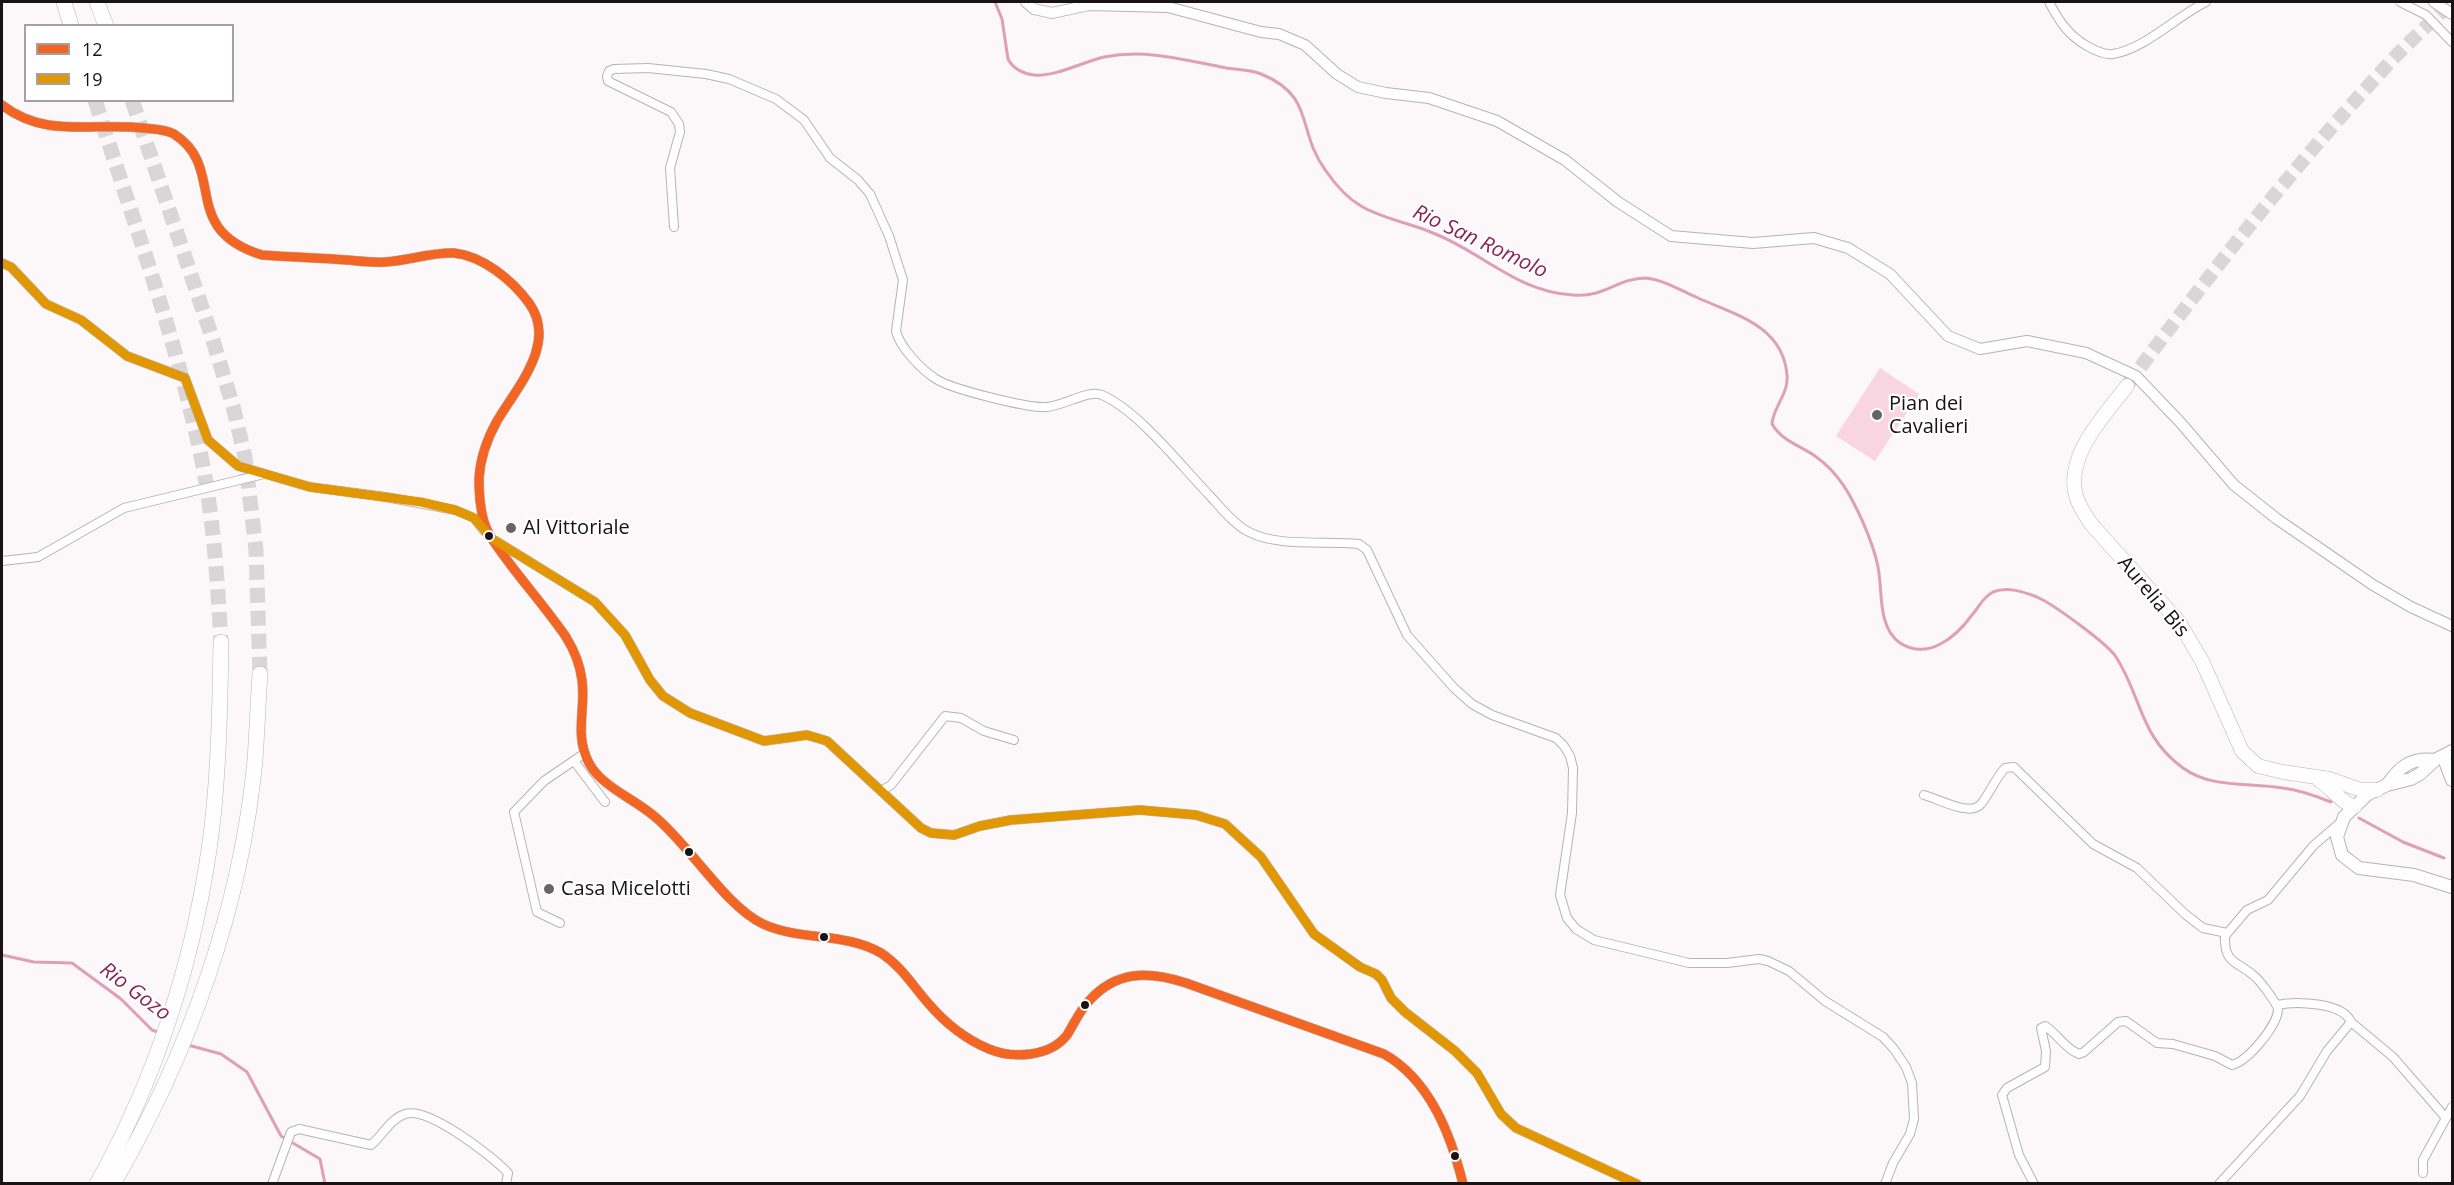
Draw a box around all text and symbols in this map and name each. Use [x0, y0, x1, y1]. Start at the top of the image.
legend [24, 24, 234, 102]
text: 12 [82, 37, 103, 61]
text: 19 [82, 67, 103, 91]
water label: Rio San Romolo [1409, 200, 1551, 284]
place label: Pian dei Cavalieri [1889, 392, 1968, 439]
marker: Pian dei Cavalieri [1870, 408, 1884, 422]
place label: Al Vittoriale [523, 516, 630, 540]
marker: Al Vittoriale [504, 521, 518, 535]
unlabelled marker [483, 530, 495, 542]
street label: Aurelia Bis [2112, 552, 2194, 642]
unlabelled marker [683, 846, 695, 858]
place label: Casa Micelotti [561, 877, 691, 901]
marker: Casa Micelotti [542, 882, 556, 896]
unlabelled marker [818, 931, 830, 943]
water label: Rio Gozo [95, 957, 175, 1027]
unlabelled marker [1079, 999, 1091, 1011]
unlabelled marker [1449, 1150, 1461, 1162]

